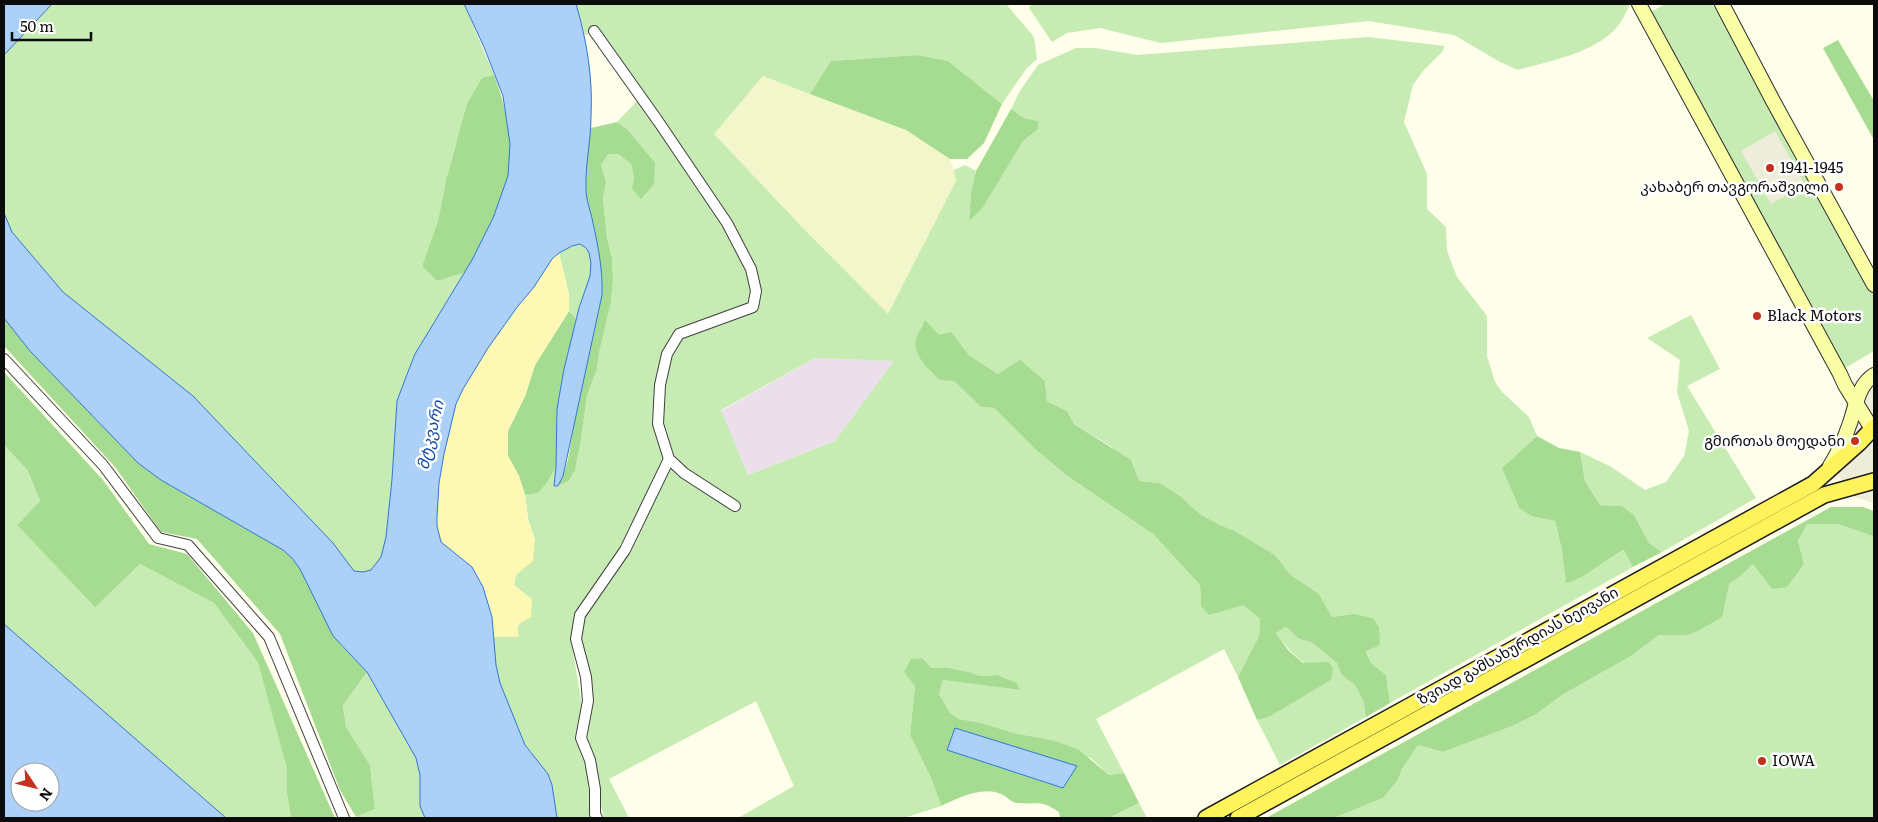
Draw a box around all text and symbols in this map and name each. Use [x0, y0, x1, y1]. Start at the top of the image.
scale bar [12, 10, 91, 42]
text: 50 m [20, 14, 54, 37]
place label: 1941-1945 [1780, 155, 1844, 178]
marker: 1941-1945 [1764, 162, 1776, 174]
place label: კახაბერ თავგორაშვილი [1640, 174, 1829, 197]
marker: კახაბერ თავგორაშვილი [1833, 181, 1845, 193]
place label: Black Motors [1767, 303, 1861, 326]
marker: Black Motors [1751, 310, 1763, 322]
water label: მტკვარი [409, 397, 449, 472]
place label: გმირთას მოედანი [1704, 428, 1845, 451]
marker: გმირთას მოედანი [1849, 435, 1861, 447]
street label: ზვიად გამსახურდიას ხეივანი [1413, 580, 1622, 710]
place label: IOWA [1772, 748, 1815, 771]
marker: IOWA [1756, 755, 1768, 767]
north arrow [10, 762, 60, 812]
text: N [35, 784, 58, 806]

